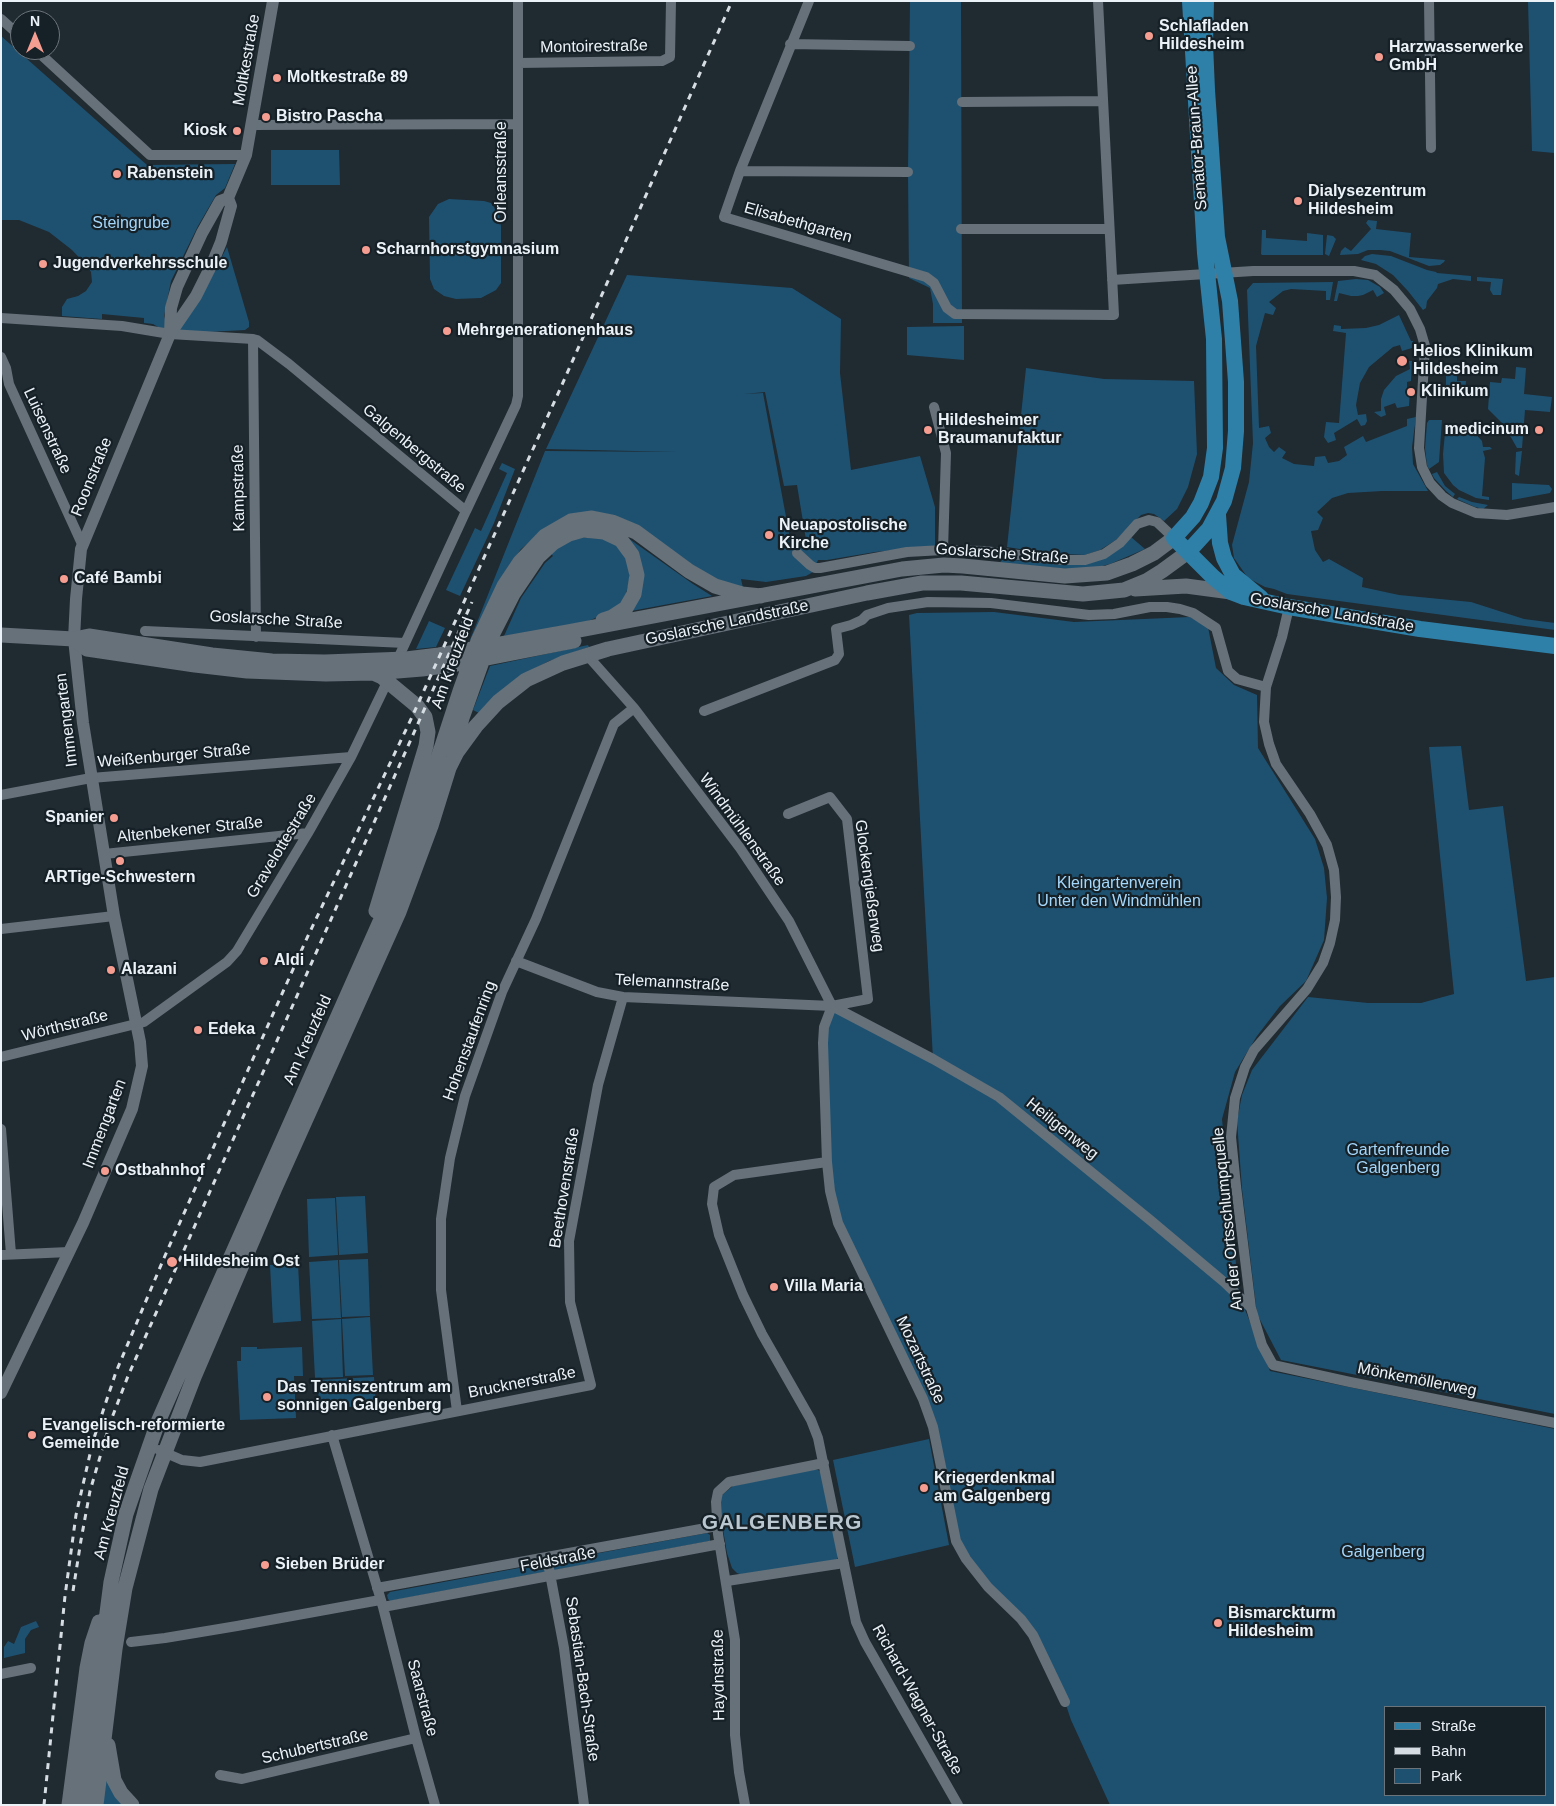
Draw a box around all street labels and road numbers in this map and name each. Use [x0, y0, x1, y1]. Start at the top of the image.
street label: Moltkestraße [230, 13, 264, 107]
street label: Montoirestraße [540, 36, 648, 58]
street label: Senator-Braun-Allee [1182, 65, 1212, 211]
street label: Orleansstraße [492, 121, 512, 223]
street label: Elisabethgarten [742, 198, 854, 248]
street label: Luisenstraße [19, 385, 75, 477]
street label: Galgenbergstraße [358, 400, 470, 498]
street label: Roonstraße [67, 435, 117, 519]
street label: Kampstraße [229, 444, 249, 532]
street label: Goslarsche Straße [935, 540, 1069, 568]
street label: Goslarsche Landstraße [1248, 589, 1416, 637]
street label: Goslarsche Landstraße [644, 596, 810, 650]
street label: Goslarsche Straße [209, 607, 343, 633]
street label: Am Kreuzfeld [428, 615, 478, 711]
street label: Immengarten [52, 672, 82, 768]
street label: Weißenburger Straße [97, 740, 251, 772]
street label: Windmühlenstraße [695, 770, 789, 890]
street label: Gravelottestraße [243, 790, 321, 902]
street label: Altenbekener Straße [116, 813, 264, 847]
street label: Glockengießerweg [850, 819, 888, 953]
street label: Telemannstraße [614, 970, 730, 996]
street label: Hohenstaufenring [439, 978, 501, 1104]
street label: Am Kreuzfeld [280, 992, 336, 1088]
street label: Wörthstraße [20, 1006, 110, 1046]
street label: Immengarten [79, 1077, 131, 1171]
street label: Heiligenweg [1022, 1094, 1102, 1164]
street label: Beethovenstraße [546, 1126, 584, 1250]
street label: An der Ortsschlumpquelle [1209, 1126, 1247, 1312]
street label: Mozartstraße [891, 1313, 949, 1407]
street label: Mönkemöllerweg [1356, 1359, 1478, 1401]
street label: Brucknerstraße [466, 1363, 578, 1403]
street label: Am Kreuzfeld [90, 1464, 134, 1562]
street label: Feldstraße [519, 1543, 597, 1577]
street label: Sebastian-Bach-Straße [561, 1595, 603, 1763]
street label: Richard-Wagner-Straße [868, 1621, 966, 1779]
street label: Haydnstraße [709, 1629, 729, 1721]
street label: Saarstraße [402, 1657, 442, 1739]
street label: Schubertstraße [260, 1725, 370, 1769]

